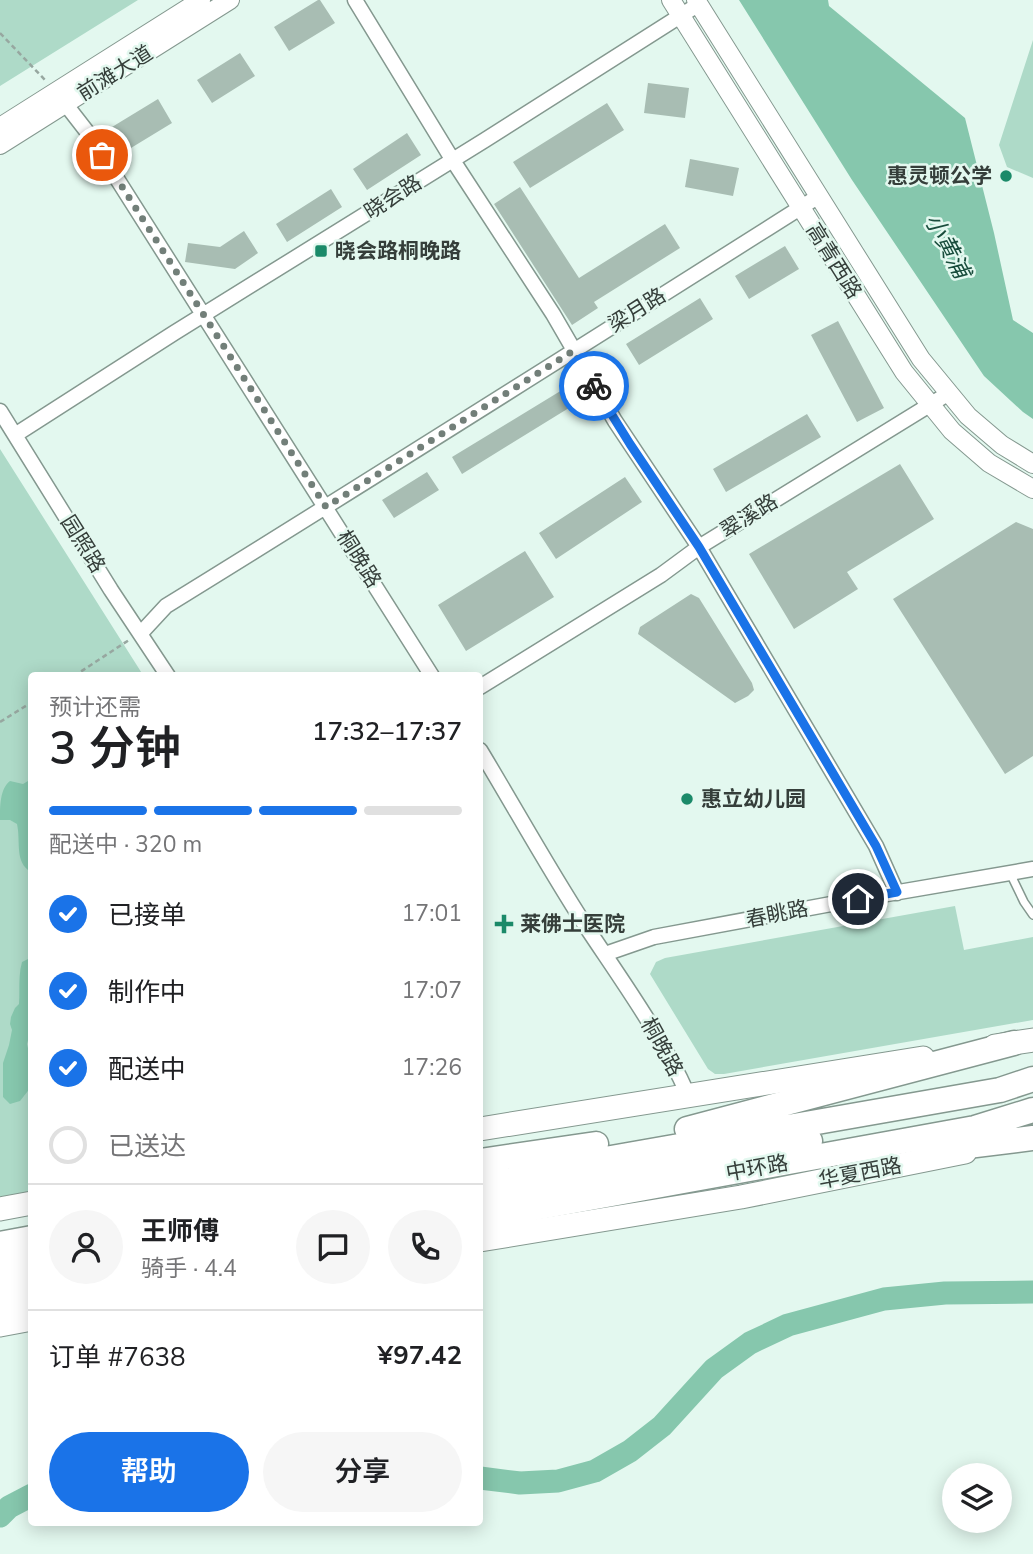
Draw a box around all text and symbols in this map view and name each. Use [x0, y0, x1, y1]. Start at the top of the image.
street label: 前滩大道 [72, 39, 158, 107]
pin [72, 125, 132, 185]
icon: bag [83, 136, 121, 174]
place label: 惠灵顿公学 [887, 162, 992, 190]
street label: 晓会路 [359, 168, 427, 226]
marker: 惠灵顿公学 [998, 168, 1014, 184]
water label: 小黄浦 [917, 208, 979, 287]
street label: 高青西路 [800, 218, 868, 304]
place label: 晓会路桐晚路 [335, 237, 461, 265]
marker: 晓会路桐晚路 [313, 243, 329, 259]
street label: 梁月路 [603, 281, 671, 339]
courier [559, 351, 629, 421]
icon: bike [575, 367, 613, 405]
street label: 翠溪路 [715, 487, 783, 545]
street label: 园照路 [54, 510, 112, 578]
street label: 桐晚路 [330, 525, 388, 593]
text: 预计还需 [49, 692, 141, 723]
text: 17:32–17:37 [312, 714, 462, 749]
text: 3 分钟 [49, 717, 181, 780]
place label: 惠立幼儿园 [701, 785, 806, 813]
marker: 惠立幼儿园 [679, 791, 695, 807]
text: 配送中 · 320 m [49, 829, 202, 860]
pin [828, 869, 888, 929]
icon: home [839, 880, 877, 918]
street label: 春眺路 [743, 894, 811, 934]
icon: check [49, 895, 87, 933]
text: 已接单 [108, 898, 186, 933]
text: 17:01 [402, 898, 462, 929]
place label: 莱佛士医院 [520, 910, 625, 938]
marker: 莱佛士医院 [494, 914, 514, 934]
icon: check [49, 972, 87, 1010]
text: 制作中 [108, 975, 186, 1010]
text: 17:07 [402, 975, 462, 1006]
street label: 桐晚路 [634, 1013, 690, 1081]
icon: check [49, 1049, 87, 1087]
text: 配送中 [108, 1052, 186, 1087]
text: 17:26 [402, 1052, 462, 1083]
text: 已送达 [108, 1129, 186, 1164]
street label: 中环路 [724, 1149, 790, 1187]
street label: 华夏西路 [816, 1151, 904, 1195]
button: person [49, 1210, 123, 1284]
button: chat [296, 1210, 370, 1284]
button: phone [388, 1210, 462, 1284]
text: 王师傅 [141, 1214, 219, 1249]
text: 骑手 · 4.4 [141, 1253, 237, 1284]
text: ¥97.42 [378, 1338, 462, 1373]
text: 订单 #7638 [49, 1340, 186, 1375]
button: 帮助 [49, 1432, 249, 1512]
button: 分享 [263, 1432, 462, 1512]
map controls [942, 1463, 1012, 1533]
button: layers [942, 1463, 1012, 1533]

